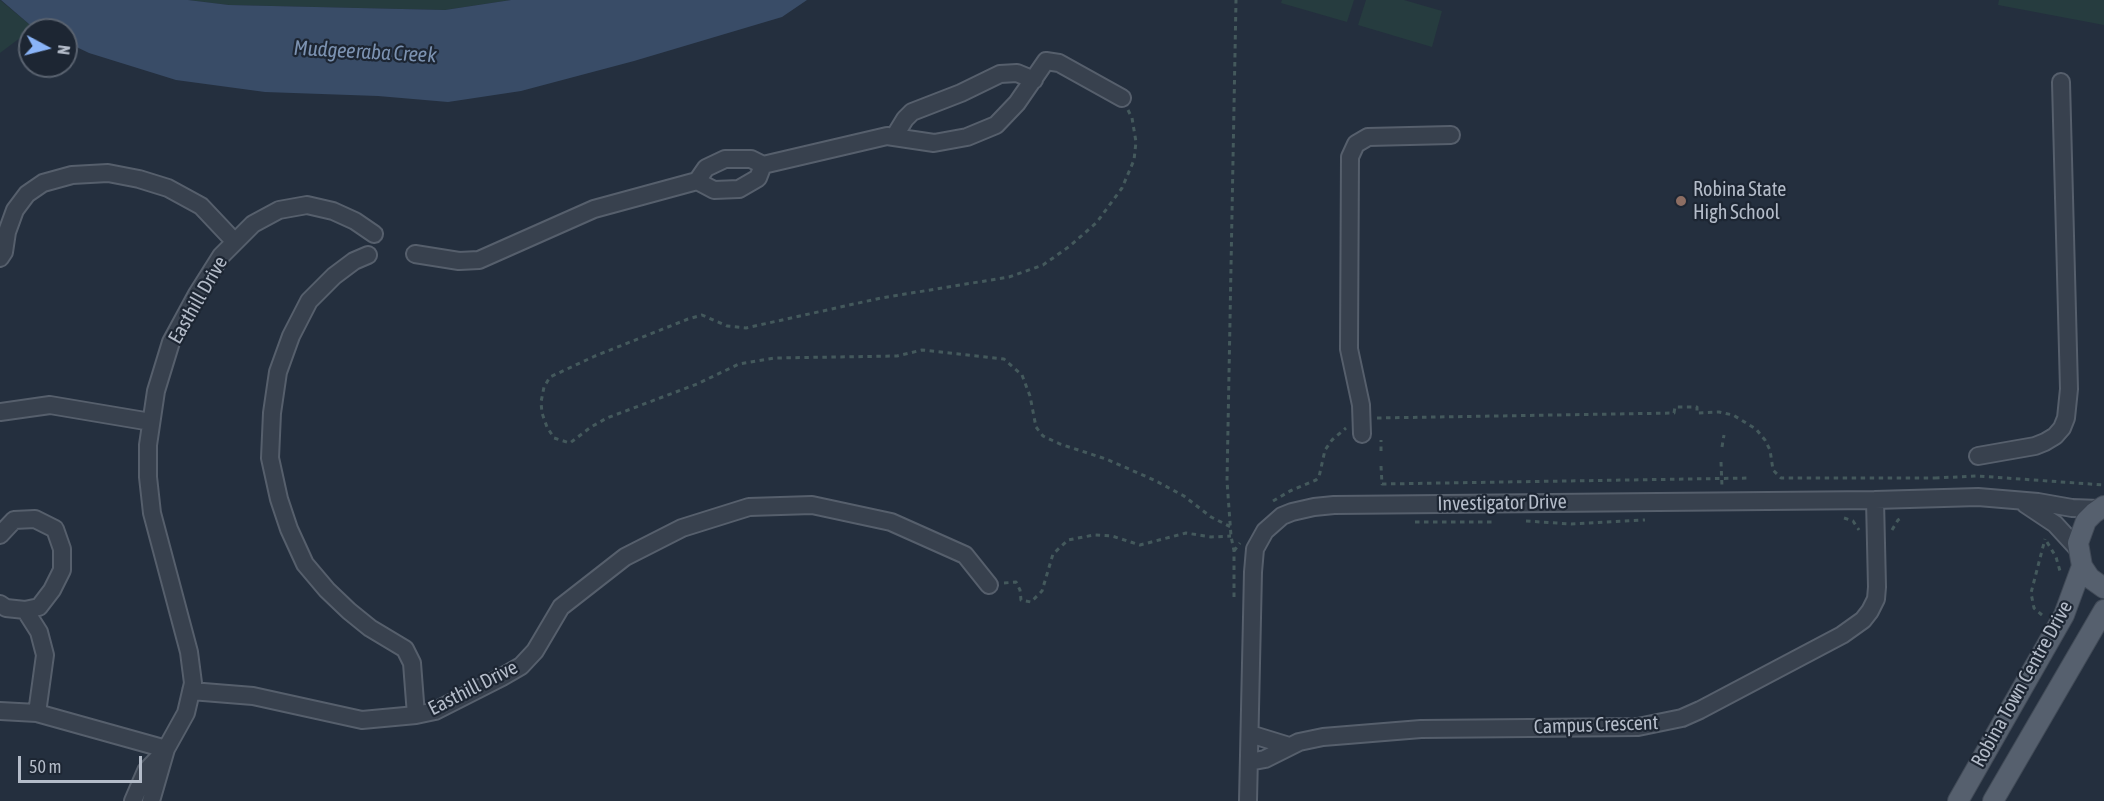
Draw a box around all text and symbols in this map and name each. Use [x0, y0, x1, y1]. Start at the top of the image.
north arrow [18, 18, 78, 78]
water label: Mudgeeraba Creek [293, 36, 437, 68]
text: N [54, 44, 73, 56]
place label: Robina State High School [1693, 178, 1786, 225]
marker: Robina State High School [1674, 194, 1688, 208]
street label: Easthill Drive [163, 252, 233, 348]
street label: Investigator Drive [1437, 490, 1567, 516]
street label: Robina Town Centre Drive [1966, 597, 2078, 771]
street label: Easthill Drive [424, 655, 522, 721]
street label: Campus Crescent [1533, 711, 1659, 739]
scale bar [21, 744, 146, 782]
text: 50 m [29, 756, 61, 777]

